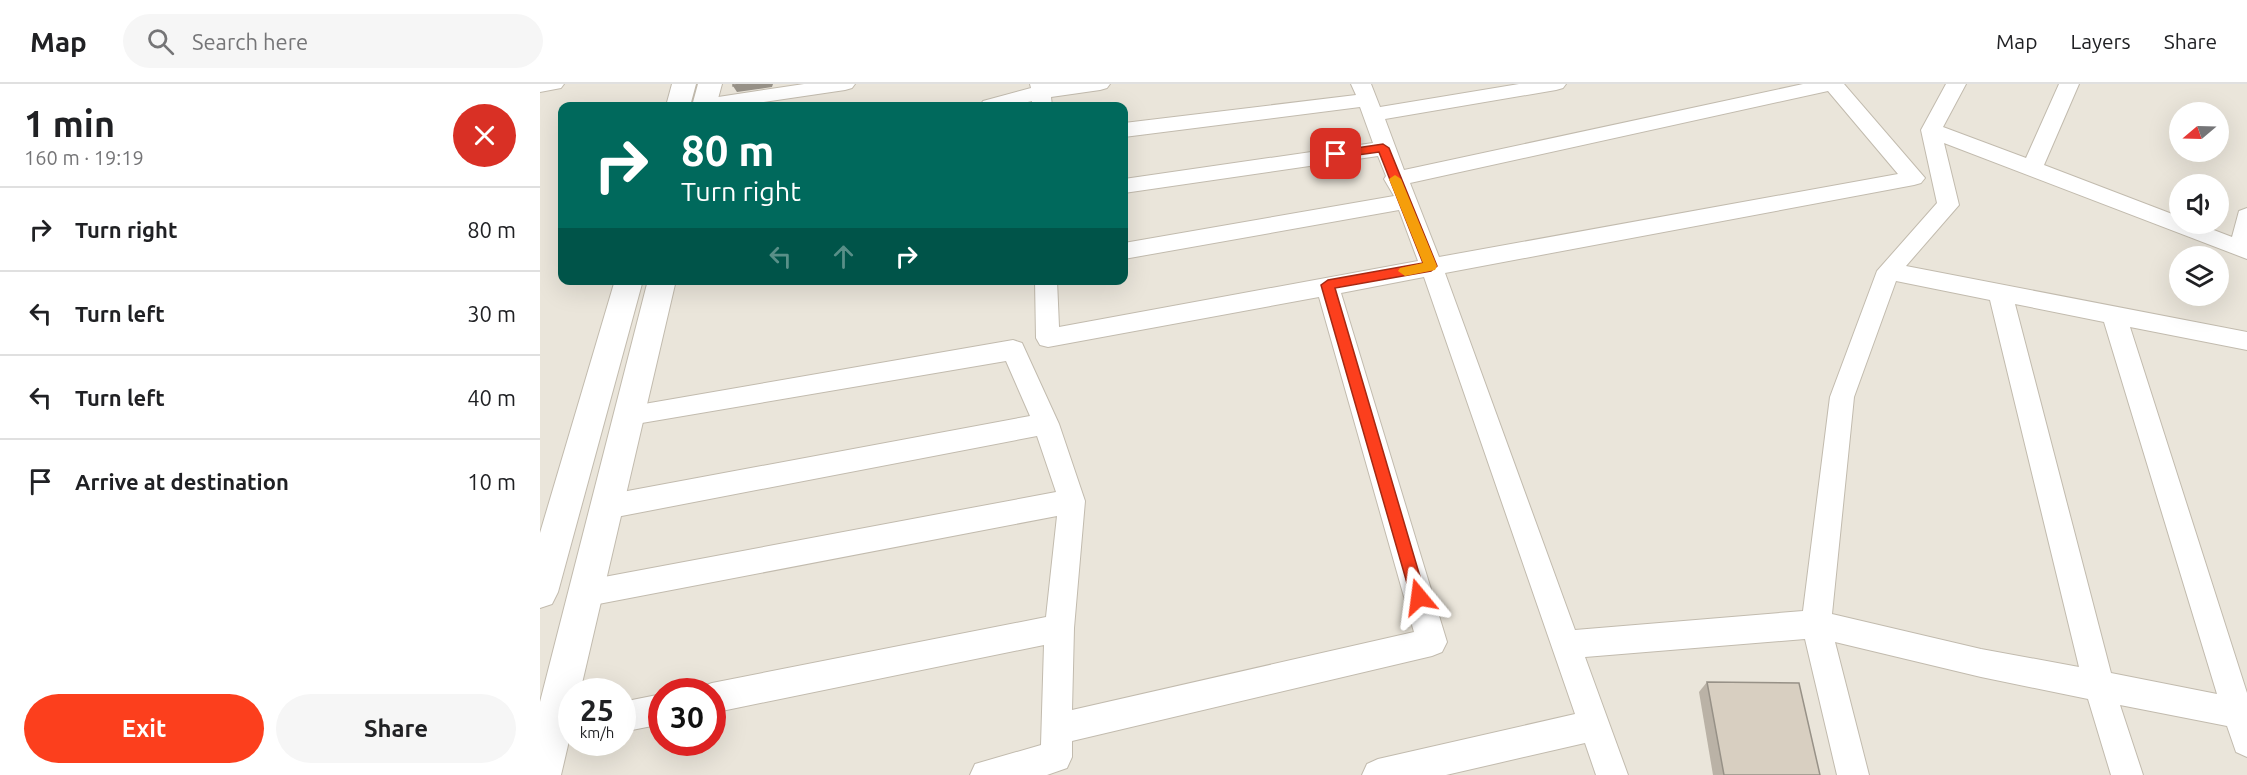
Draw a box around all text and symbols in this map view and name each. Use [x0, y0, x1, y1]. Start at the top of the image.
search box [123, 14, 543, 68]
icon: search [144, 25, 177, 58]
text: Map [30, 26, 87, 57]
text: Search here [192, 29, 308, 54]
text: Map [1996, 29, 2037, 53]
text: Layers [2070, 29, 2131, 53]
text: Share [2164, 29, 2217, 53]
north arrow [2169, 102, 2229, 162]
map controls [2169, 102, 2229, 306]
text: 1 min [24, 103, 115, 144]
button: close [453, 104, 516, 167]
icon: right [582, 126, 660, 204]
text: 80 m [681, 127, 775, 174]
pin [1310, 128, 1361, 179]
icon: arrive [1319, 137, 1352, 170]
text: 160 m · 19:19 [24, 146, 144, 169]
button: sound [2169, 174, 2229, 234]
text: Turn right [681, 176, 801, 206]
icon: right [24, 213, 57, 246]
text: Turn right [75, 217, 177, 242]
text: 80 m [467, 217, 516, 242]
icon: left [764, 240, 797, 273]
icon: ahead [827, 240, 860, 273]
icon: right [890, 240, 923, 273]
button: layers [2169, 246, 2229, 306]
icon: left [24, 297, 57, 330]
text: Turn left [75, 301, 165, 326]
text: 30 m [467, 301, 516, 326]
icon: left [24, 381, 57, 414]
text: Turn left [75, 385, 165, 410]
text: 40 m [467, 385, 516, 410]
icon: arrive [24, 465, 57, 498]
text: Arrive at destination [75, 469, 289, 494]
text: 10 m [467, 469, 516, 494]
position arrow [1387, 565, 1451, 629]
speed limit sign: 30 [648, 678, 726, 756]
text: 25 [580, 693, 614, 727]
button: Exit [24, 694, 264, 763]
button: Share [276, 694, 516, 763]
text: km/h [580, 724, 614, 741]

